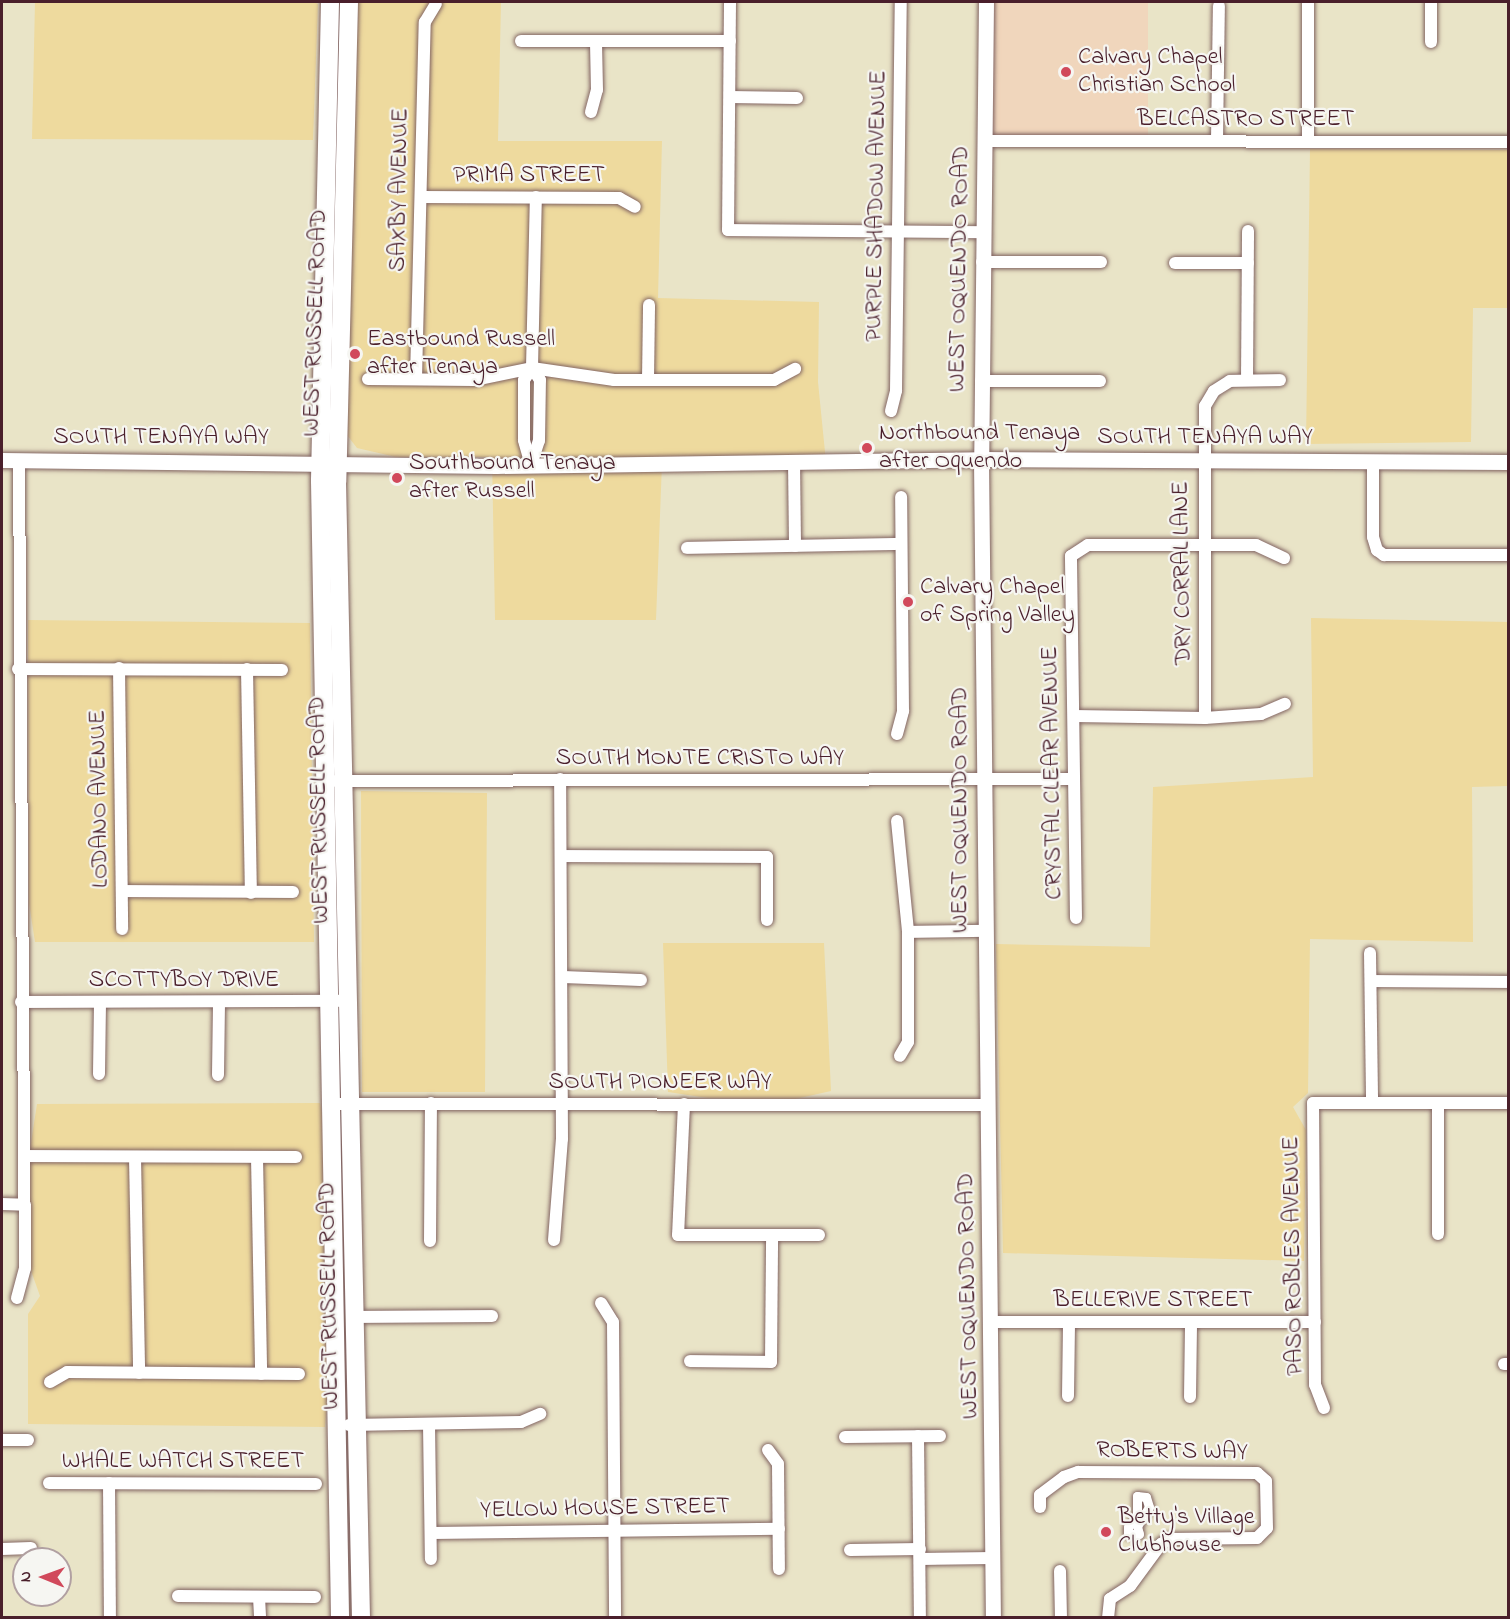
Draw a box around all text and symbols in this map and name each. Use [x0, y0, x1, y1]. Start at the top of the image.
place label: Calvary Chapel Christian School [1078, 44, 1235, 100]
marker: Calvary Chapel Christian School [1059, 65, 1073, 79]
street label: PURPLE SHADOW AVENUE [860, 70, 894, 342]
street label: BELCASTRO STREET [1137, 106, 1355, 134]
street label: SAXBY AVENUE [384, 108, 416, 272]
street label: WEST OQUENDO ROAD [943, 146, 977, 392]
street label: PRIMA STREET [453, 162, 605, 190]
street label: WEST RUSSELL ROAD [298, 209, 334, 437]
place label: Eastbound Russell after Tenaya [367, 326, 555, 382]
marker: Eastbound Russell after Tenaya [348, 347, 362, 361]
place label: Northbound Tenaya after Oquendo [879, 420, 1080, 476]
street label: SOUTH TENAYA WAY [53, 424, 269, 452]
street label: SOUTH TENAYA WAY [1097, 424, 1313, 452]
marker: Northbound Tenaya after Oquendo [860, 441, 874, 455]
place label: Southbound Tenaya after Russell [409, 450, 616, 506]
marker: Southbound Tenaya after Russell [390, 471, 404, 485]
street label: DRY CORRAL LANE [1167, 481, 1199, 665]
place label: Calvary Chapel of Spring Valley [920, 574, 1075, 630]
marker: Calvary Chapel of Spring Valley [901, 595, 915, 609]
street label: CRYSTAL CLEAR AVENUE [1036, 646, 1070, 900]
street label: WEST OQUENDO ROAD [947, 687, 975, 933]
street label: WEST RUSSELL ROAD [304, 696, 336, 924]
street label: LODANO AVENUE [84, 710, 116, 888]
street label: SOUTH MONTE CRISTO WAY [556, 745, 844, 773]
street label: SCOTTYBOY DRIVE [89, 967, 279, 995]
street label: SOUTH PIONEER WAY [549, 1069, 771, 1097]
street label: PASO ROBLES AVENUE [1278, 1136, 1310, 1376]
street label: WEST OQUENDO ROAD [952, 1173, 986, 1419]
street label: WEST RUSSELL ROAD [314, 1182, 346, 1410]
street label: BELLERIVE STREET [1053, 1287, 1253, 1315]
street label: ROBERTS WAY [1096, 1436, 1248, 1468]
street label: WHALE WATCH STREET [62, 1448, 304, 1476]
street label: YELLOW HOUSE STREET [480, 1492, 730, 1526]
place label: Betty's Village Clubhouse [1118, 1504, 1254, 1560]
marker: Betty's Village Clubhouse [1099, 1525, 1113, 1539]
north arrow [12, 1547, 72, 1607]
text: N [14, 1571, 38, 1582]

